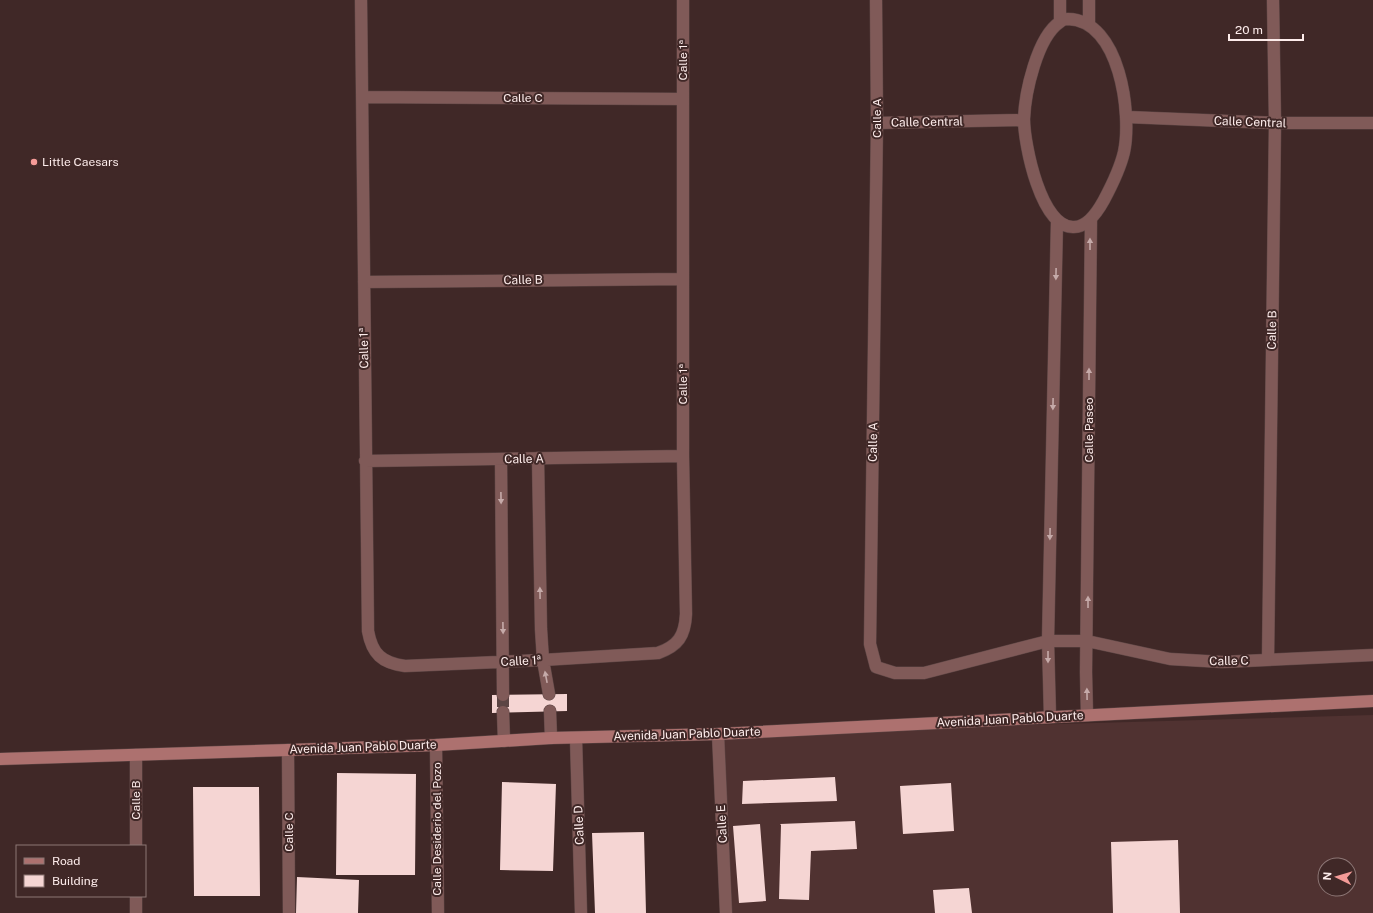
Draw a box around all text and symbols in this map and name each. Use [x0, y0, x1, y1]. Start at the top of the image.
scale bar [1229, 16, 1303, 42]
text: 20 m [1235, 23, 1263, 37]
street label: Calle 1ª [676, 39, 690, 81]
street label: Calle C [503, 91, 543, 105]
street label: Calle A [870, 98, 884, 138]
street label: Calle Central [891, 114, 964, 130]
street label: Calle Central [1214, 114, 1287, 130]
place label: Little Caesars [42, 155, 119, 169]
marker: Little Caesars [29, 157, 39, 167]
one-way arrow [1087, 237, 1093, 250]
one-way arrow [1053, 268, 1059, 281]
street label: Calle B [503, 273, 543, 287]
street label: Calle B [1265, 310, 1279, 350]
street label: Calle 1ª [357, 327, 371, 369]
street label: Calle 1ª [676, 363, 690, 405]
one-way arrow [1086, 367, 1092, 380]
street label: Calle Paseo [1082, 397, 1096, 463]
one-way arrow [1050, 398, 1056, 411]
street label: Calle A [866, 422, 880, 462]
street label: Calle A [504, 452, 544, 466]
one-way arrow [498, 492, 504, 505]
one-way arrow [1047, 528, 1053, 541]
one-way arrow [537, 586, 543, 599]
one-way arrow [1084, 596, 1091, 608]
one-way arrow [500, 622, 506, 635]
one-way arrow [1045, 651, 1051, 664]
street label: Calle 1ª [500, 653, 542, 669]
street label: Calle C [1209, 654, 1249, 668]
one-way arrow [542, 671, 548, 683]
one-way arrow [1083, 688, 1090, 700]
street label: Avenida Juan Pablo Duarte [936, 708, 1084, 730]
street label: Avenida Juan Pablo Duarte [613, 724, 761, 744]
street label: Avenida Juan Pablo Duarte [289, 737, 437, 757]
street label: Calle Desiderio del Pozo [430, 762, 444, 896]
street label: Calle B [129, 780, 143, 820]
street label: Calle E [714, 804, 730, 844]
street label: Calle D [571, 805, 587, 845]
street label: Calle C [282, 812, 296, 852]
legend [16, 845, 146, 897]
text: Road [52, 854, 80, 868]
north arrow [1317, 857, 1357, 897]
text: N [1321, 871, 1333, 881]
text: Building [52, 874, 98, 888]

